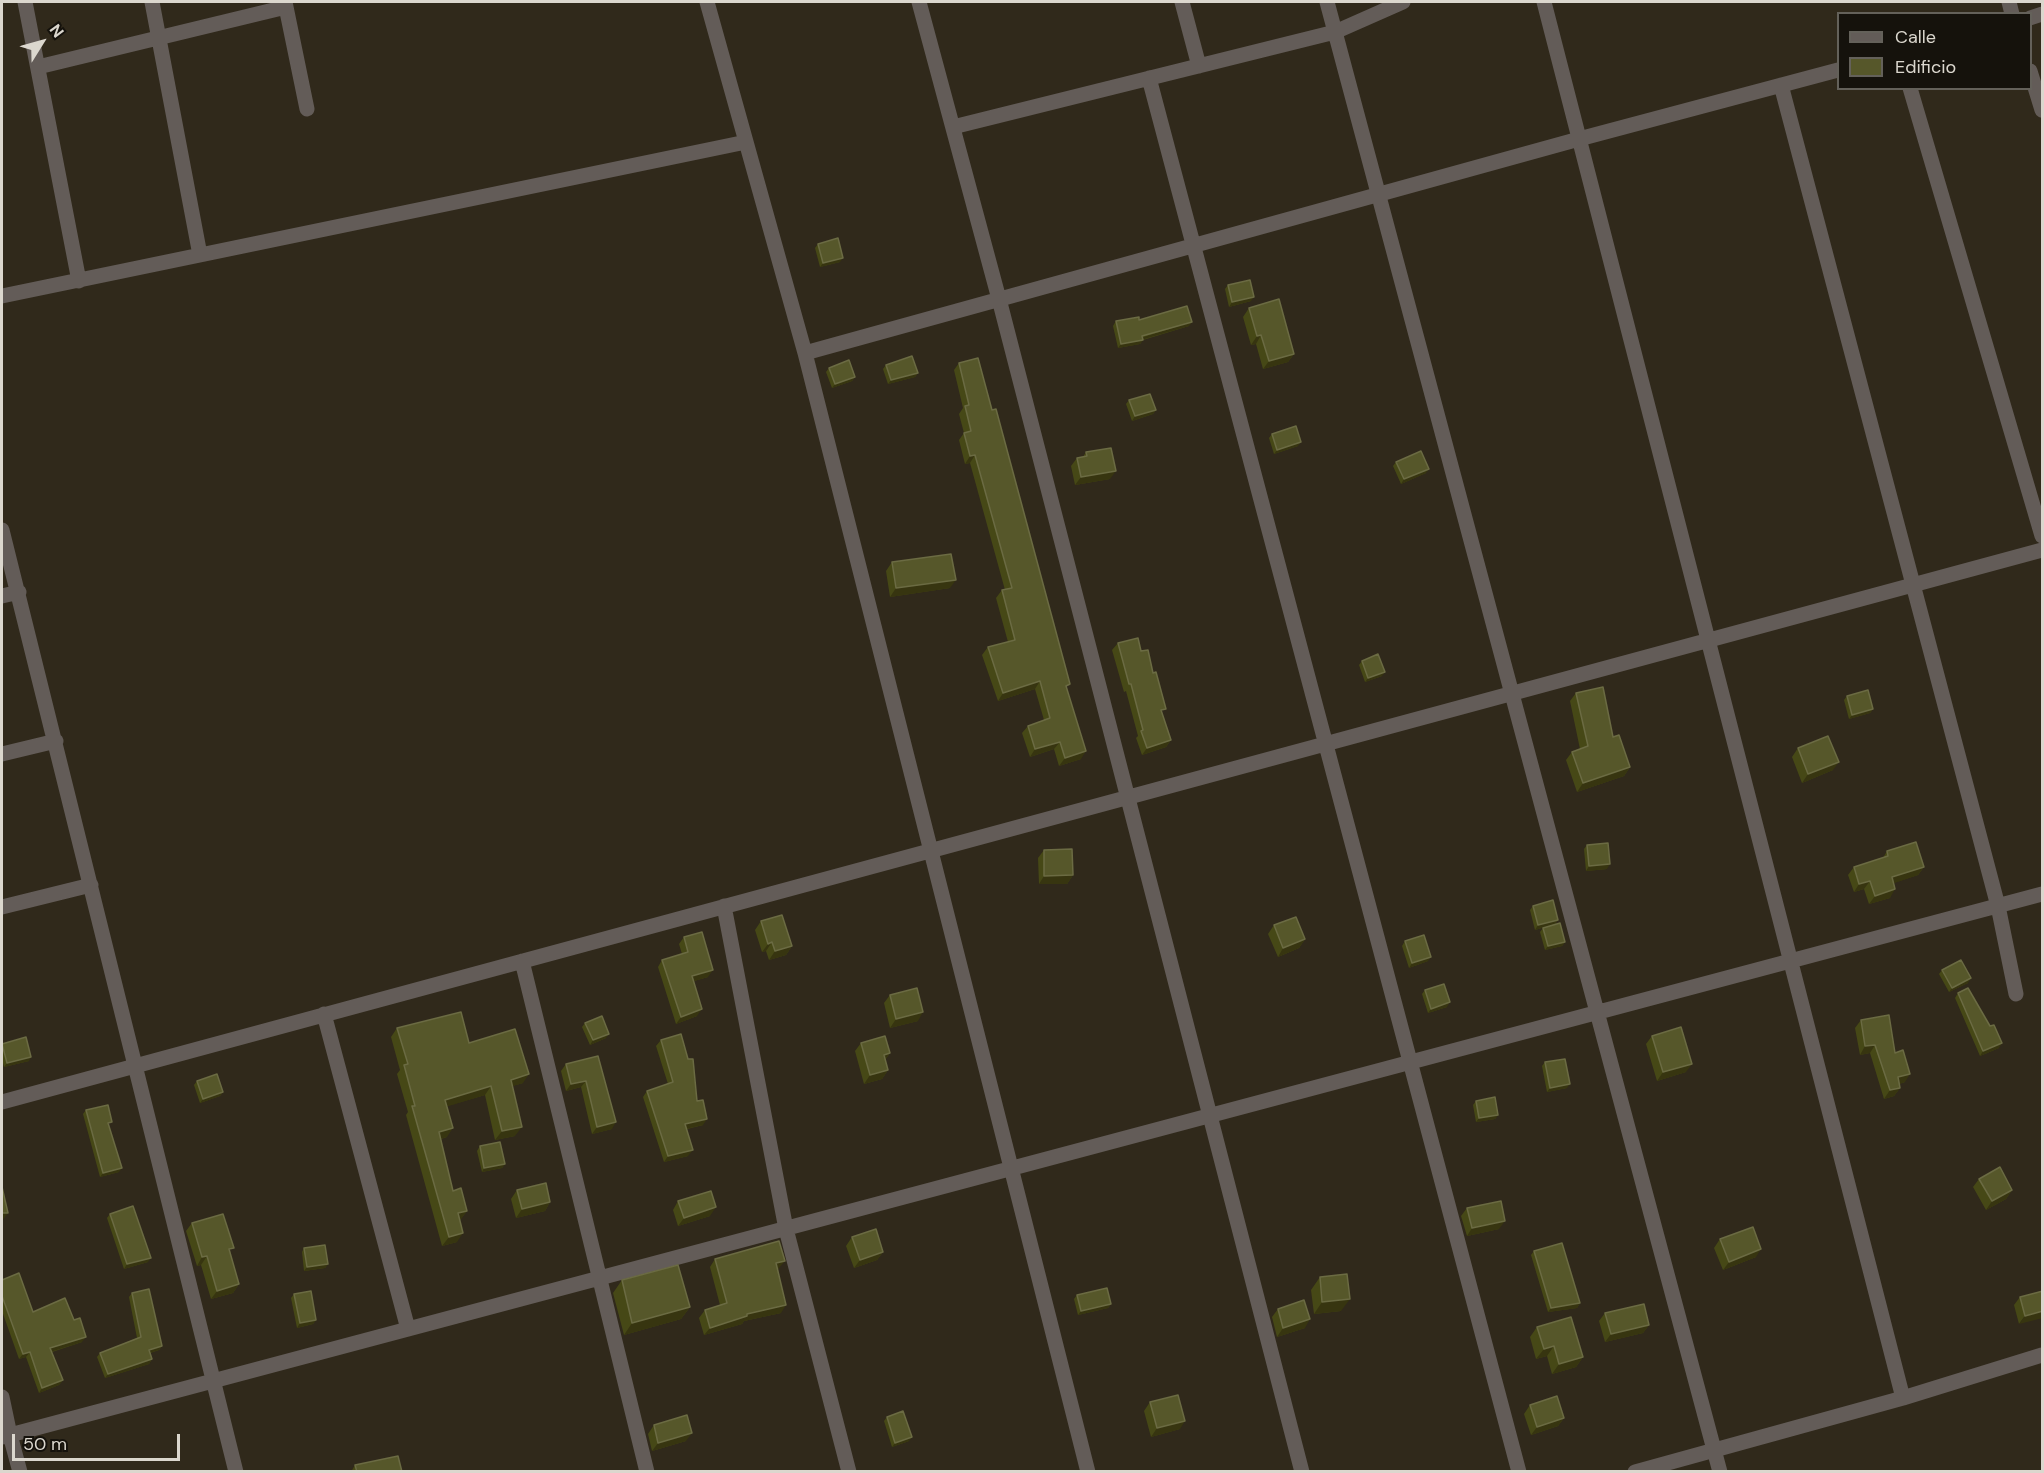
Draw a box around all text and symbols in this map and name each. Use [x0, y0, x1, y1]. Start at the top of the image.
north arrow [12, 12, 72, 72]
legend [1837, 12, 2032, 90]
text: N [45, 20, 69, 42]
text: Calle [1895, 25, 1936, 49]
text: Edificio [1895, 55, 1956, 79]
scale bar [15, 1422, 183, 1460]
text: 50 m [23, 1432, 67, 1456]

